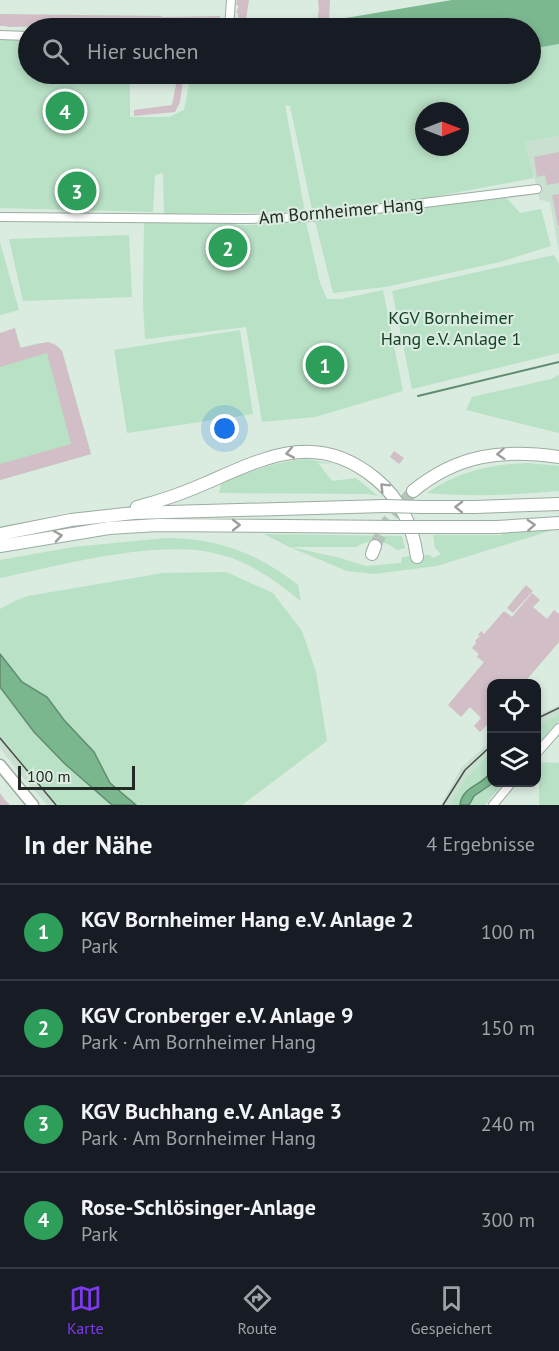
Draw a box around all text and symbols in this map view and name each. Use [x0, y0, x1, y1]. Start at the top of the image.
search box [18, 18, 541, 84]
icon: search [39, 35, 72, 68]
text: Hier suchen [87, 37, 199, 65]
pin: 4 [46, 88, 84, 134]
north arrow [415, 102, 469, 156]
pin: 3 [58, 168, 97, 213]
street label: Am Bornheimer Hang [258, 192, 424, 229]
pin: 2 [208, 226, 248, 270]
park label: KGV Bornheimer Hang e.V. Anlage 1 [381, 306, 521, 350]
pin: 1 [306, 342, 344, 388]
your location [210, 414, 239, 443]
one-way arrow [285, 446, 294, 458]
one-way arrow [496, 448, 505, 461]
one-way arrow [381, 483, 392, 494]
one-way arrow [454, 501, 463, 513]
one-way arrow [231, 519, 240, 531]
one-way arrow [527, 519, 536, 532]
one-way arrow [53, 530, 62, 542]
map controls [487, 679, 541, 787]
button: locate [487, 679, 541, 733]
button: layers [487, 733, 541, 787]
scale bar [18, 763, 135, 790]
text: 100 m [27, 766, 70, 786]
text: In der Nähe [24, 828, 152, 861]
text: 4 Ergebnisse [426, 831, 535, 857]
text: KGV Bornheimer Hang e.V. Anlage 2 [81, 905, 414, 933]
text: 1 [38, 919, 49, 945]
text: 100 m [481, 919, 535, 945]
text: Park [81, 933, 118, 959]
text: KGV Cronberger e.V. Anlage 9 [81, 1001, 354, 1029]
text: 2 [38, 1015, 49, 1041]
text: 150 m [481, 1015, 535, 1041]
text: Park · Am Bornheimer Hang [81, 1029, 316, 1055]
text: KGV Buchhang e.V. Anlage 3 [81, 1097, 342, 1125]
text: 3 [38, 1111, 49, 1137]
text: 240 m [481, 1111, 535, 1137]
text: Park · Am Bornheimer Hang [81, 1125, 316, 1151]
text: Rose-Schlösinger-Anlage [81, 1193, 316, 1221]
text: 4 [38, 1207, 49, 1233]
text: 300 m [481, 1207, 535, 1233]
text: Park [81, 1221, 118, 1247]
tab: Karte [67, 1282, 104, 1338]
tab: Route [238, 1282, 277, 1338]
tab: Gespeichert [411, 1282, 492, 1338]

